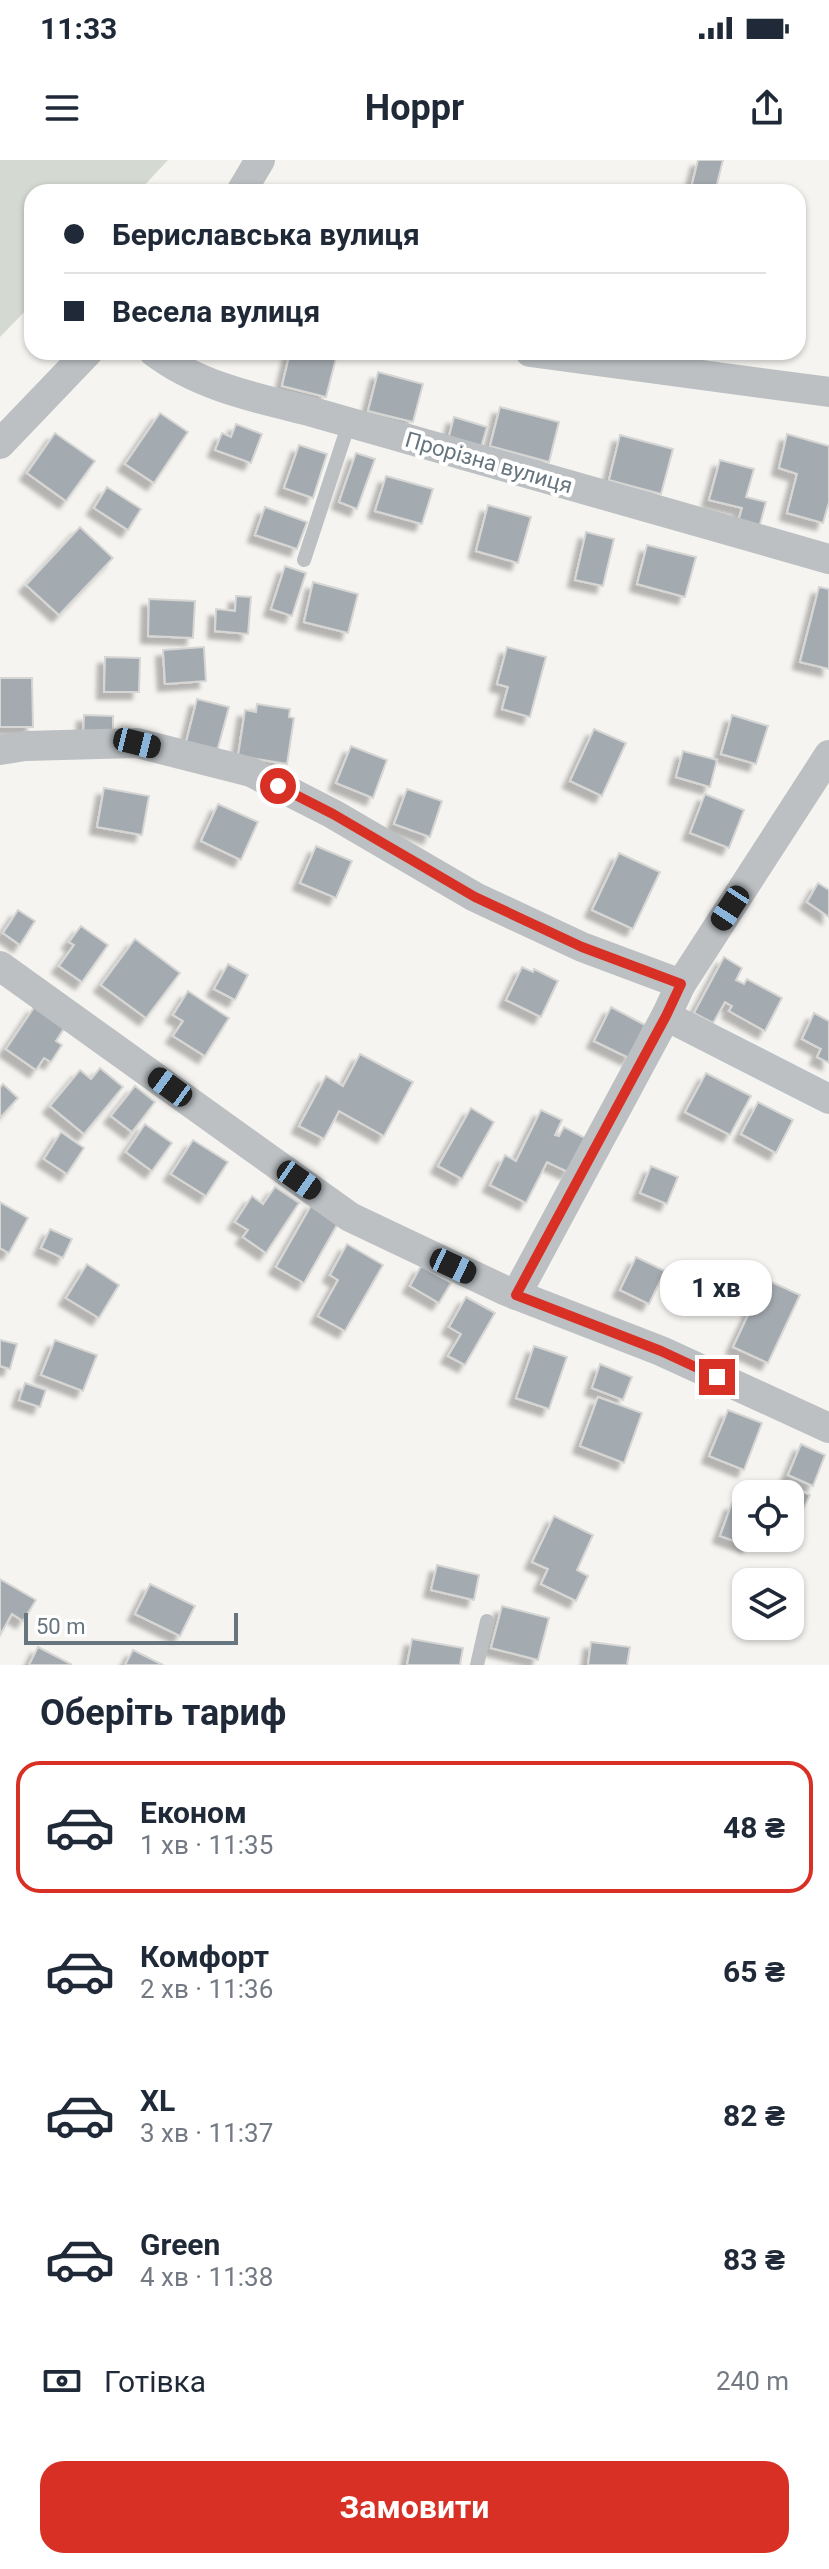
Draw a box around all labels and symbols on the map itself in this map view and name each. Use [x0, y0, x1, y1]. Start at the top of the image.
street label: Прорізна вулиця [402, 427, 575, 498]
car [111, 726, 163, 760]
route start [260, 768, 296, 804]
car [707, 881, 753, 935]
car [144, 1063, 196, 1111]
car [272, 1156, 326, 1204]
car [426, 1245, 480, 1287]
callout: 1 хв [661, 1261, 773, 1317]
route end [699, 1359, 735, 1395]
scale bar [24, 1609, 238, 1645]

